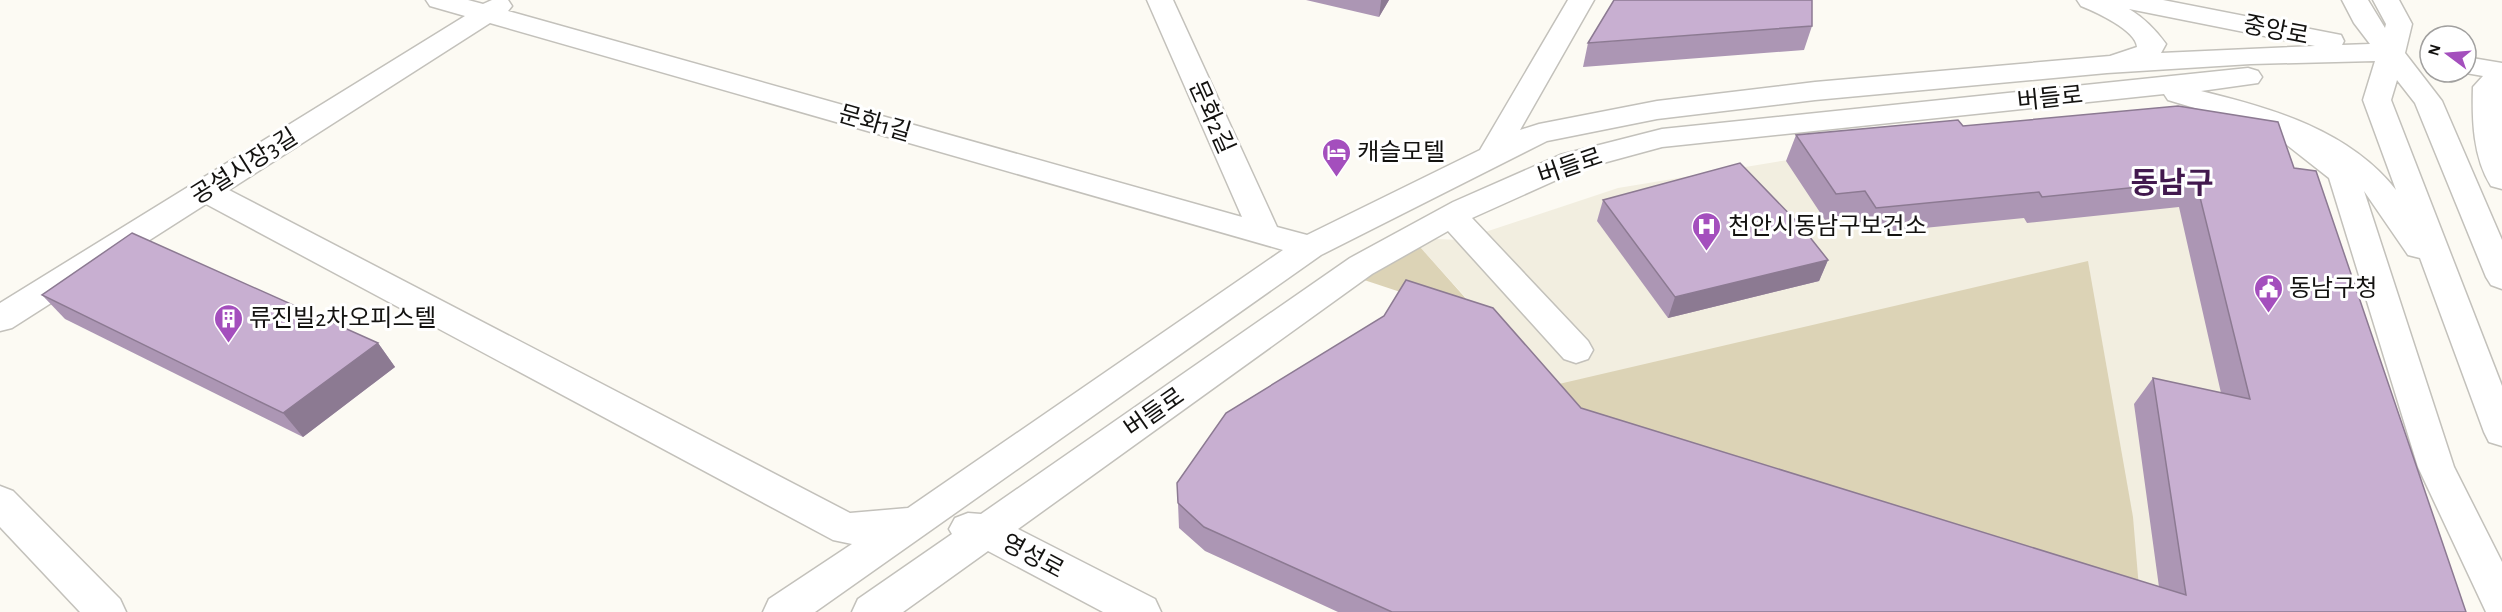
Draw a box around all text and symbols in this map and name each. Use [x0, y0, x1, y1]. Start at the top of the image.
street label: 중앙로 [2241, 11, 2311, 49]
north arrow [2418, 24, 2478, 84]
text: N [2425, 43, 2444, 58]
street label: 문화2길 [1184, 77, 1239, 158]
street label: 버들로 [2016, 83, 2084, 114]
street label: 문화1길 [836, 101, 914, 146]
street label: 공설시장3길 [186, 123, 302, 209]
hotel icon: 캐슬모텔 [1320, 136, 1352, 178]
place label: 캐슬모텔 [1357, 140, 1445, 165]
street label: 버들로 [1535, 144, 1606, 189]
district label: 동남구 [2131, 167, 2213, 199]
hospital icon: 천안시동남구보건소 [1691, 210, 1723, 252]
place label: 천안시동남구보건소 [1728, 214, 1927, 239]
public building icon: 동남구청 [2252, 272, 2284, 314]
place label: 동남구청 [2289, 276, 2377, 301]
building icon: 류진빌2차오피스텔 [212, 302, 244, 344]
place label: 류진빌2차오피스텔 [249, 306, 437, 331]
street label: 버들로 [1120, 383, 1189, 442]
street label: 영성로 [998, 530, 1068, 583]

